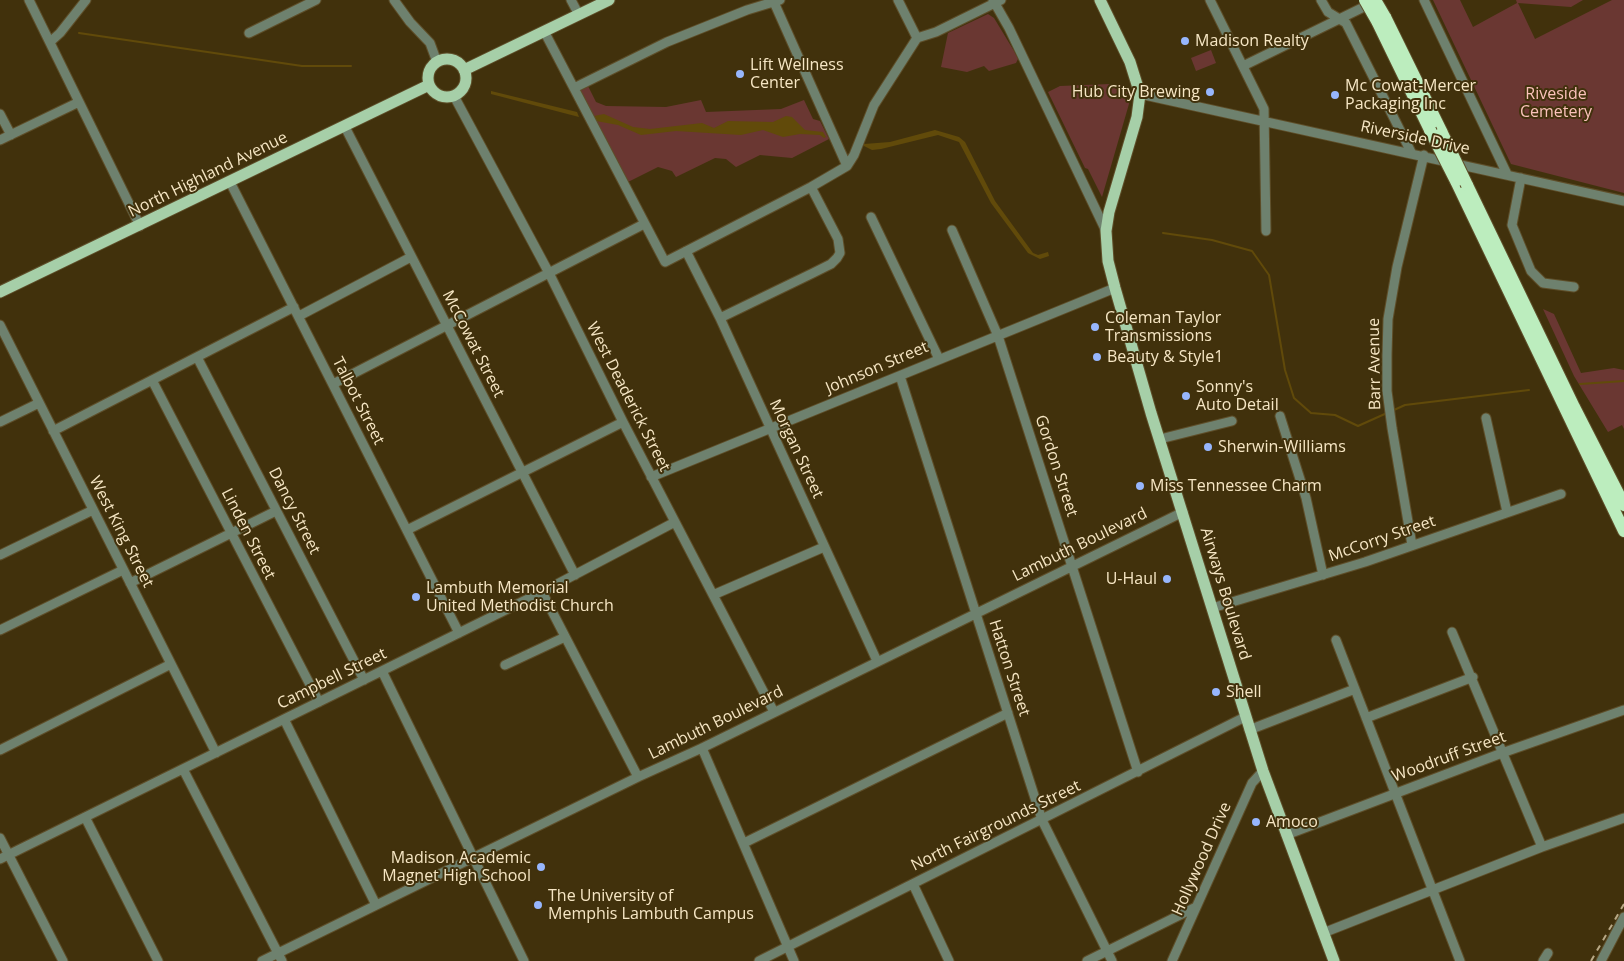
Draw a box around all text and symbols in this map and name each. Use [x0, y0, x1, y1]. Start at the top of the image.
place label: Madison Realty [1195, 31, 1309, 51]
marker: Madison Realty [1179, 35, 1191, 47]
place label: Lift Wellness Center [750, 55, 844, 93]
marker: Lift Wellness Center [734, 68, 746, 80]
place label: Mc Cowat-Mercer Packaging Inc [1345, 76, 1476, 114]
place label: Hub City Brewing [1072, 82, 1200, 102]
park label: Riveside Cemetery [1520, 84, 1592, 122]
marker: Hub City Brewing [1204, 86, 1216, 98]
marker: Mc Cowat-Mercer Packaging Inc [1329, 89, 1341, 101]
street label: Riverside Drive [1359, 117, 1471, 159]
street label: North Highland Avenue [125, 128, 291, 222]
street label: McCowat Street [438, 287, 508, 401]
place label: Coleman Taylor Transmissions [1105, 308, 1221, 346]
street label: Barr Avenue [1365, 318, 1385, 410]
street label: West Deaderick Street [582, 319, 674, 475]
marker: Coleman Taylor Transmissions [1089, 321, 1101, 333]
street label: Johnson Street [823, 338, 931, 398]
place label: Beauty & Style1 [1107, 347, 1223, 367]
marker: Beauty & Style1 [1091, 351, 1103, 363]
street label: Talbot Street [328, 354, 388, 448]
place label: Sonny's Auto Detail [1196, 377, 1279, 415]
marker: Sonny's Auto Detail [1180, 390, 1192, 402]
street label: Morgan Street [765, 397, 827, 501]
street label: Gordon Street [1031, 413, 1081, 519]
place label: Sherwin-Williams [1218, 437, 1346, 457]
marker: Sherwin-Williams [1202, 441, 1214, 453]
street label: Dancy Street [264, 464, 324, 558]
street label: West King Street [85, 473, 157, 591]
place label: Miss Tennessee Charm [1150, 476, 1322, 496]
marker: Miss Tennessee Charm [1134, 480, 1146, 492]
street label: Linden Street [217, 485, 279, 583]
street label: Lambuth Boulevard [1010, 504, 1150, 586]
street label: McCorry Street [1326, 512, 1438, 566]
street label: Airways Boulevard [1196, 525, 1254, 663]
place label: U-Haul [1106, 569, 1157, 589]
marker: U-Haul [1161, 573, 1173, 585]
place label: Lambuth Memorial United Methodist Church [426, 578, 614, 616]
marker: Lambuth Memorial United Methodist Church [410, 591, 422, 603]
street label: Hatton Street [984, 617, 1034, 719]
street label: Campbell Street [274, 644, 390, 714]
street label: Lambuth Boulevard [646, 682, 786, 764]
place label: Shell [1226, 682, 1262, 702]
marker: Shell [1210, 686, 1222, 698]
street label: Woodruff Street [1389, 727, 1509, 787]
street label: North Fairgrounds Street [908, 777, 1084, 875]
street label: Hollywood Drive [1168, 799, 1236, 919]
place label: Amoco [1266, 812, 1318, 832]
marker: Amoco [1250, 816, 1262, 828]
place label: Madison Academic Magnet High School [382, 848, 531, 886]
marker: Madison Academic Magnet High School [535, 861, 547, 873]
place label: The University of Memphis Lambuth Campus [548, 886, 754, 924]
marker: The University of Memphis Lambuth Campus [532, 899, 544, 911]

